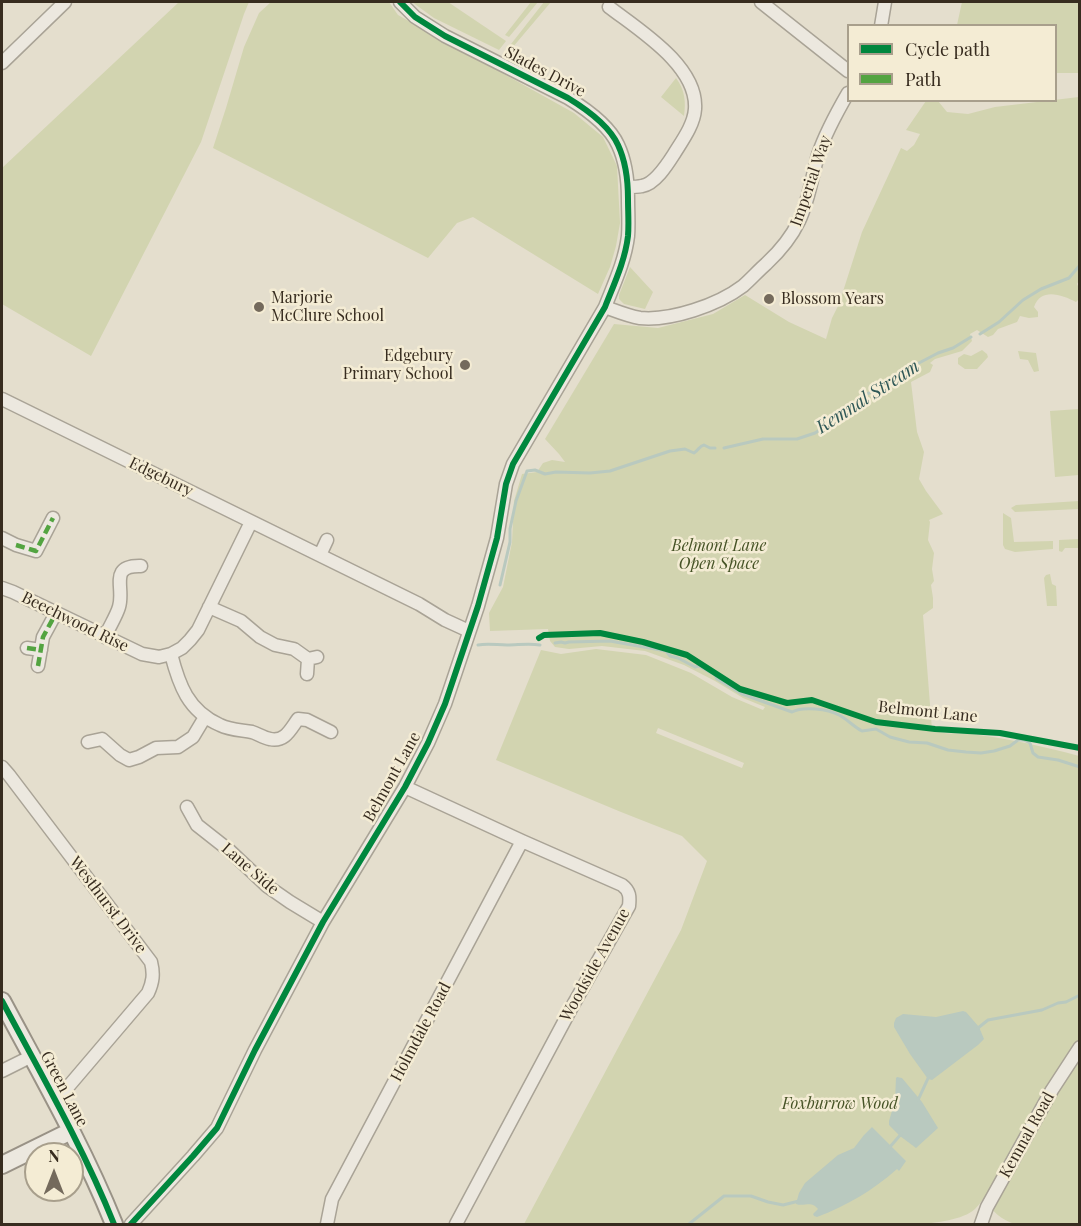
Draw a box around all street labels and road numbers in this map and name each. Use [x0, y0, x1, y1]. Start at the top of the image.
street label: Slades Drive [501, 43, 589, 101]
street label: Imperial Way [786, 133, 836, 229]
street label: Edgebury [126, 453, 196, 501]
street label: Beechwood Rise [18, 588, 132, 656]
street label: Belmont Lane [877, 697, 979, 727]
street label: Belmont Lane [359, 729, 425, 825]
street label: Lane Side [217, 839, 283, 899]
street label: Westhurst Drive [65, 853, 151, 957]
street label: Woodside Avenue [556, 905, 634, 1025]
street label: Holmdale Road [387, 979, 455, 1085]
street label: Green Lane [36, 1048, 92, 1130]
street label: Kemnal Road [996, 1089, 1058, 1181]

